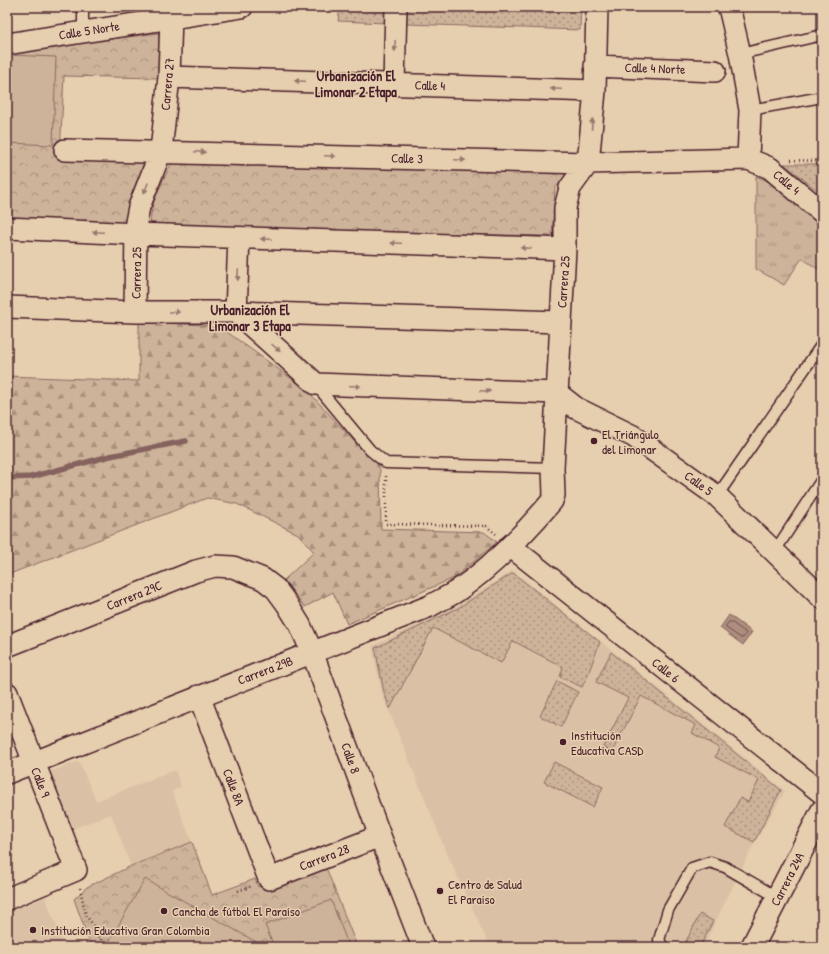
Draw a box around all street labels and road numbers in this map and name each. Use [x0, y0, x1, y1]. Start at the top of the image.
street label: Calle 5 Norte [57, 16, 121, 44]
street label: Carrera 27 [156, 57, 178, 111]
street label: Calle 4 Norte [624, 58, 686, 78]
street label: Calle 4 [414, 75, 446, 95]
street label: Calle 3 [391, 148, 423, 168]
street label: Calle 4 [769, 165, 805, 199]
street label: Carrera 25 [127, 246, 145, 299]
street label: Carrera 25 [552, 255, 574, 309]
street label: Calle 5 [681, 466, 717, 500]
street label: Carrera 29C [104, 576, 164, 614]
street label: Carrera 29B [235, 651, 296, 689]
street label: Calle 6 [648, 653, 684, 687]
street label: Calle 8 [337, 740, 365, 776]
street label: Calle 9 [27, 764, 55, 800]
street label: Calle 8A [219, 766, 249, 809]
street label: Carrera 28 [296, 839, 352, 875]
street label: Carrera 24A [766, 849, 808, 909]

